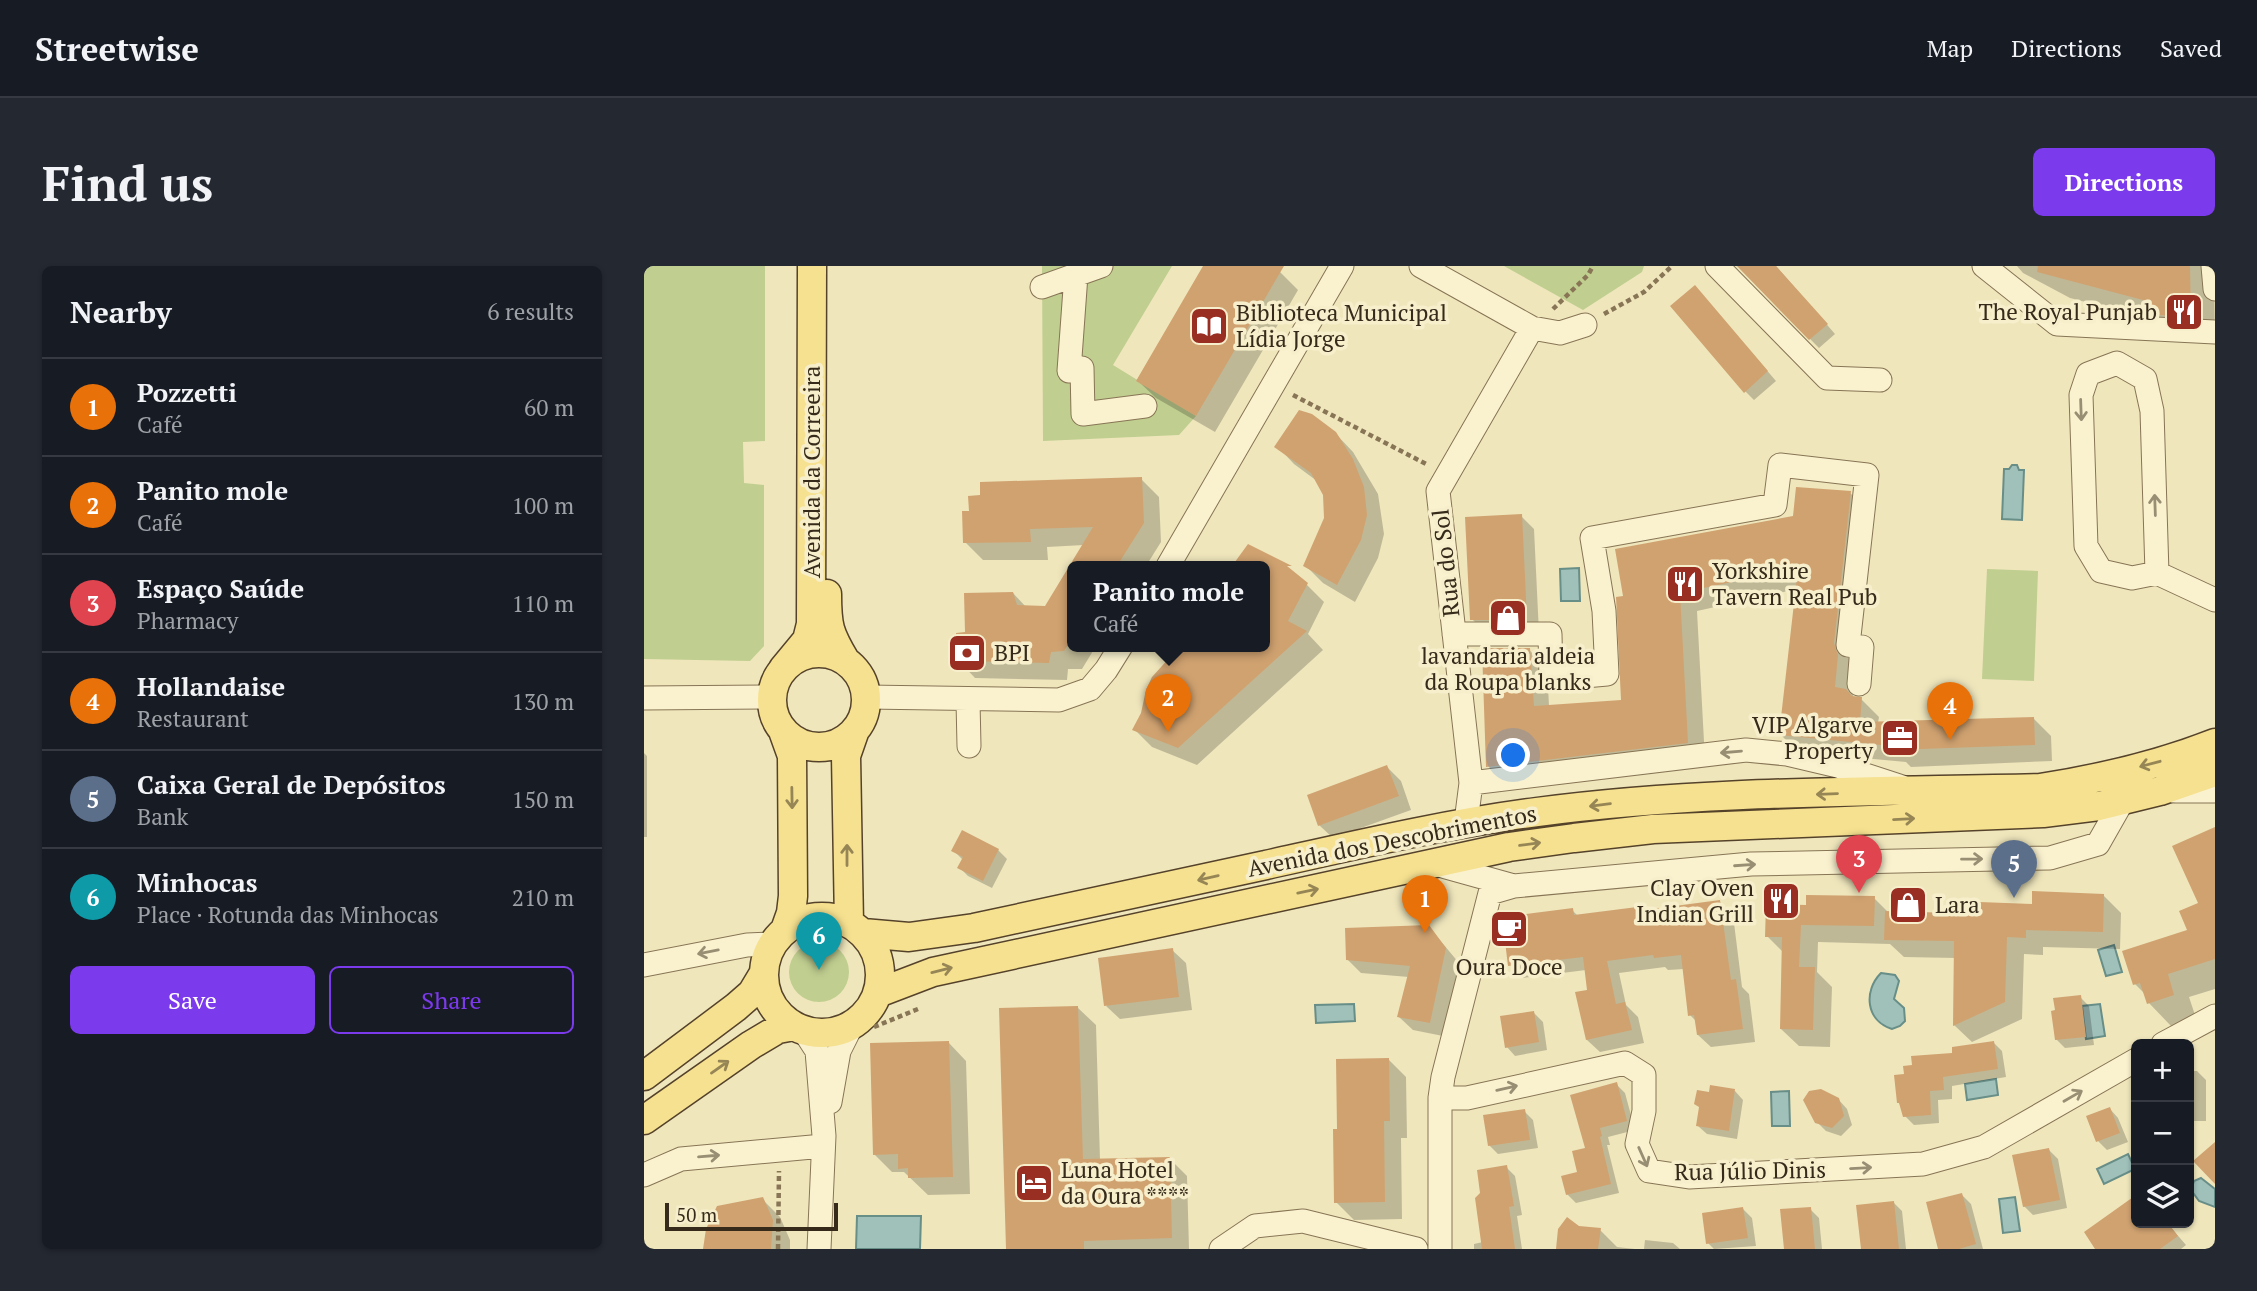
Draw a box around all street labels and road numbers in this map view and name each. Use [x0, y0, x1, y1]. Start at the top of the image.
street label: Avenida da Correeira [796, 365, 827, 578]
street label: Rua do Sol [1424, 508, 1467, 618]
street label: Avenida dos Descobrimentos [1245, 797, 1539, 884]
street label: Rua Júlio Dinis [1674, 1154, 1826, 1187]

